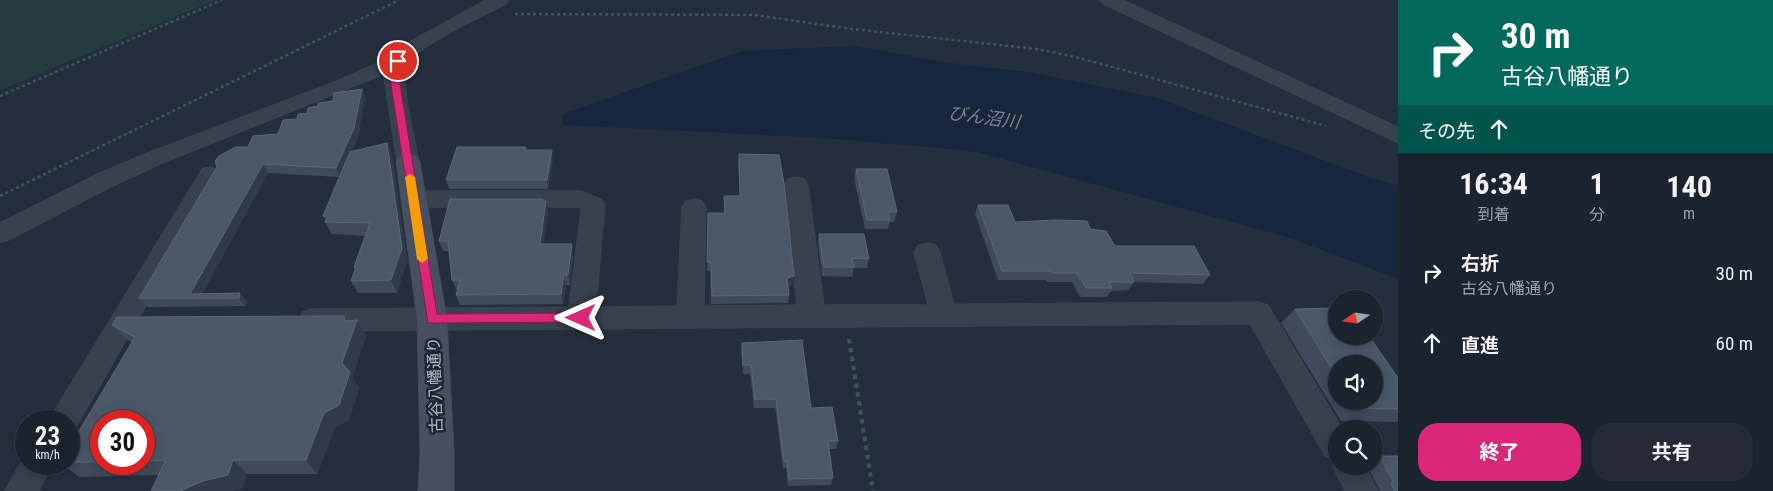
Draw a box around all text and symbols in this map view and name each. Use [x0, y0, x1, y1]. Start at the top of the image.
text: 30 m [1501, 16, 1570, 57]
icon: right [1418, 20, 1483, 85]
pin [377, 40, 419, 82]
icon: arrive [384, 47, 412, 75]
text: 古谷八幡通り [1501, 64, 1633, 89]
water label: びん沼川 [947, 102, 1023, 133]
icon: ahead [1485, 115, 1513, 143]
text: その先 [1418, 120, 1475, 143]
text: 16:34 [1459, 166, 1528, 201]
text: 1 [1590, 166, 1605, 201]
text: 140 [1666, 169, 1712, 204]
text: m [1683, 204, 1695, 223]
text: 到着 [1478, 205, 1510, 224]
text: 分 [1589, 205, 1605, 224]
text: 右折 [1461, 252, 1499, 275]
icon: right [1418, 259, 1446, 287]
text: 30 m [1716, 262, 1753, 285]
text: 古谷八幡通り [1461, 279, 1557, 298]
north arrow [1328, 290, 1382, 345]
map controls [1328, 290, 1383, 475]
position arrow [554, 291, 606, 343]
icon: ahead [1418, 329, 1446, 357]
text: 60 m [1716, 332, 1753, 355]
text: 直進 [1461, 334, 1499, 357]
street label: 古谷八幡通り [424, 337, 446, 433]
button: sound [1328, 355, 1383, 410]
speed limit sign: 30 [90, 410, 155, 475]
button: search [1328, 420, 1383, 475]
text: 23 [35, 422, 60, 451]
button: 終了 [1418, 423, 1581, 481]
button: 共有 [1591, 423, 1753, 481]
text: km/h [35, 448, 60, 462]

